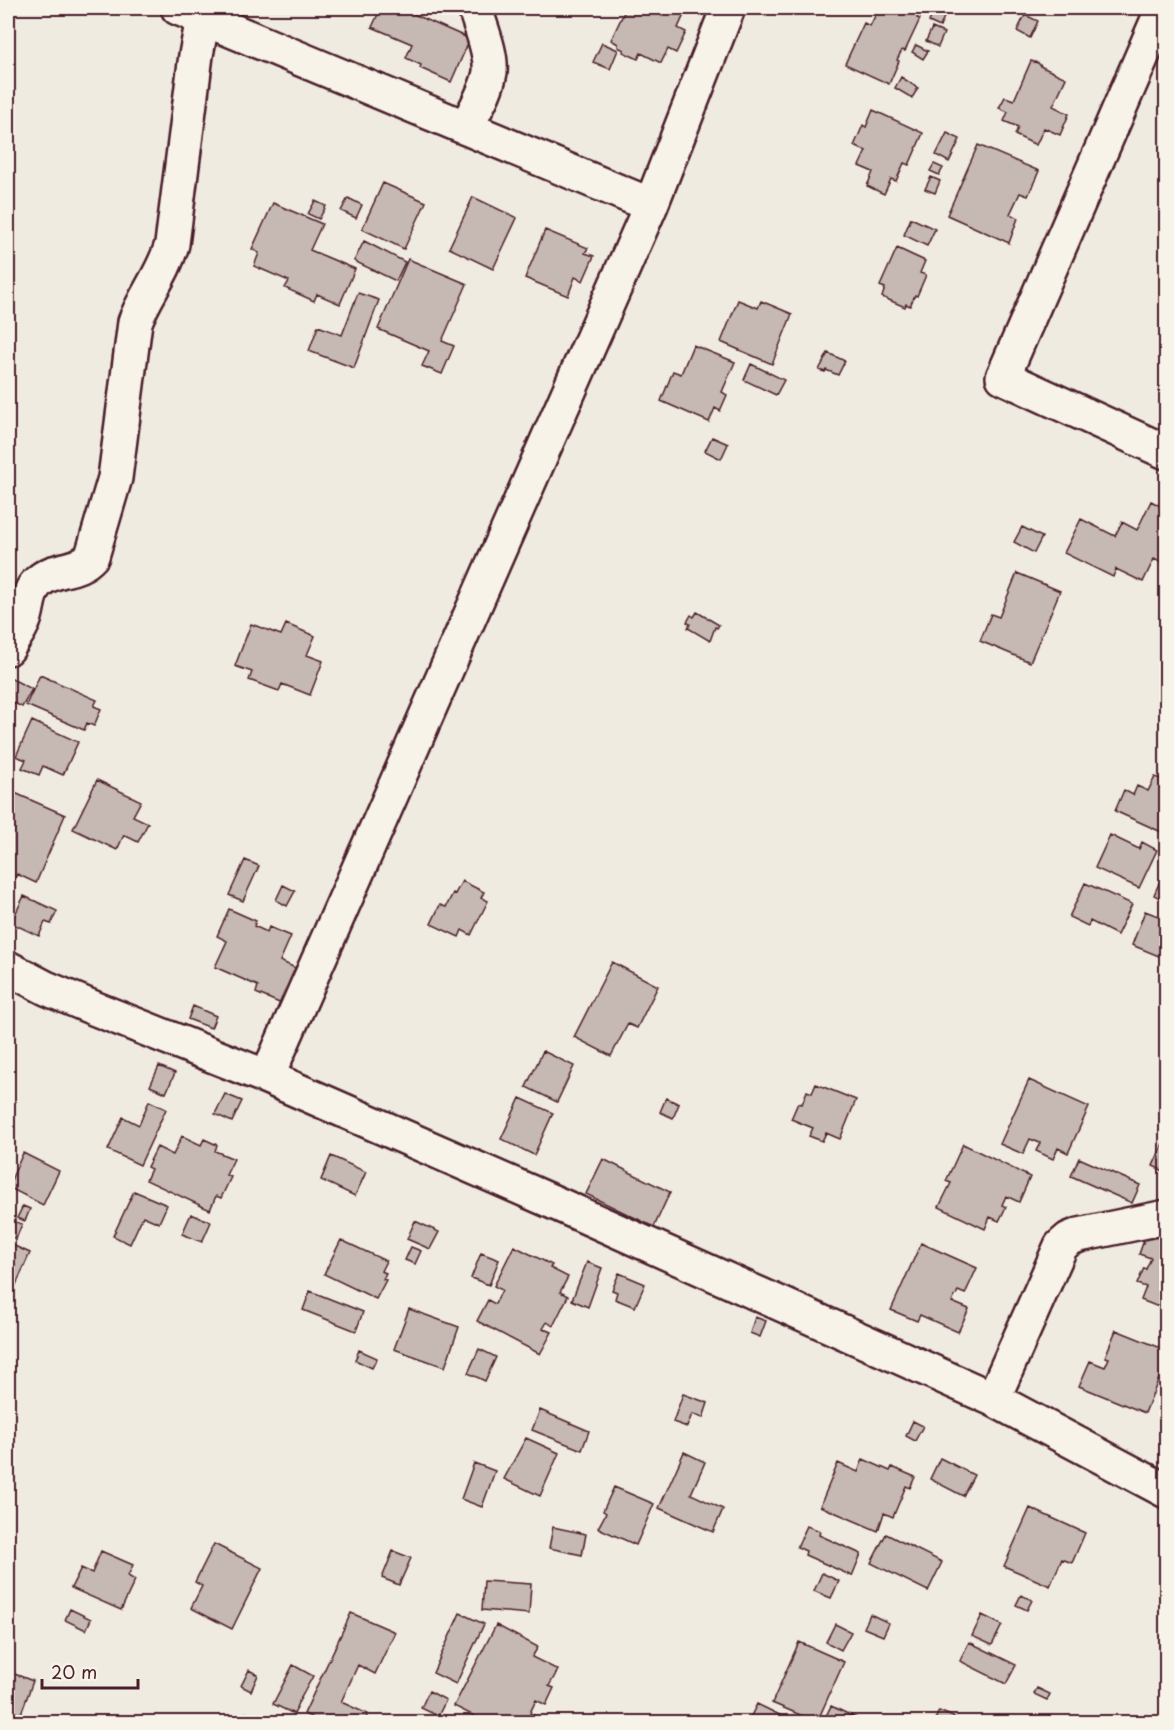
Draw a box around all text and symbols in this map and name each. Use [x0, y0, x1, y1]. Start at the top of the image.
scale bar [42, 1652, 138, 1690]
text: 20 m [51, 1658, 97, 1685]

